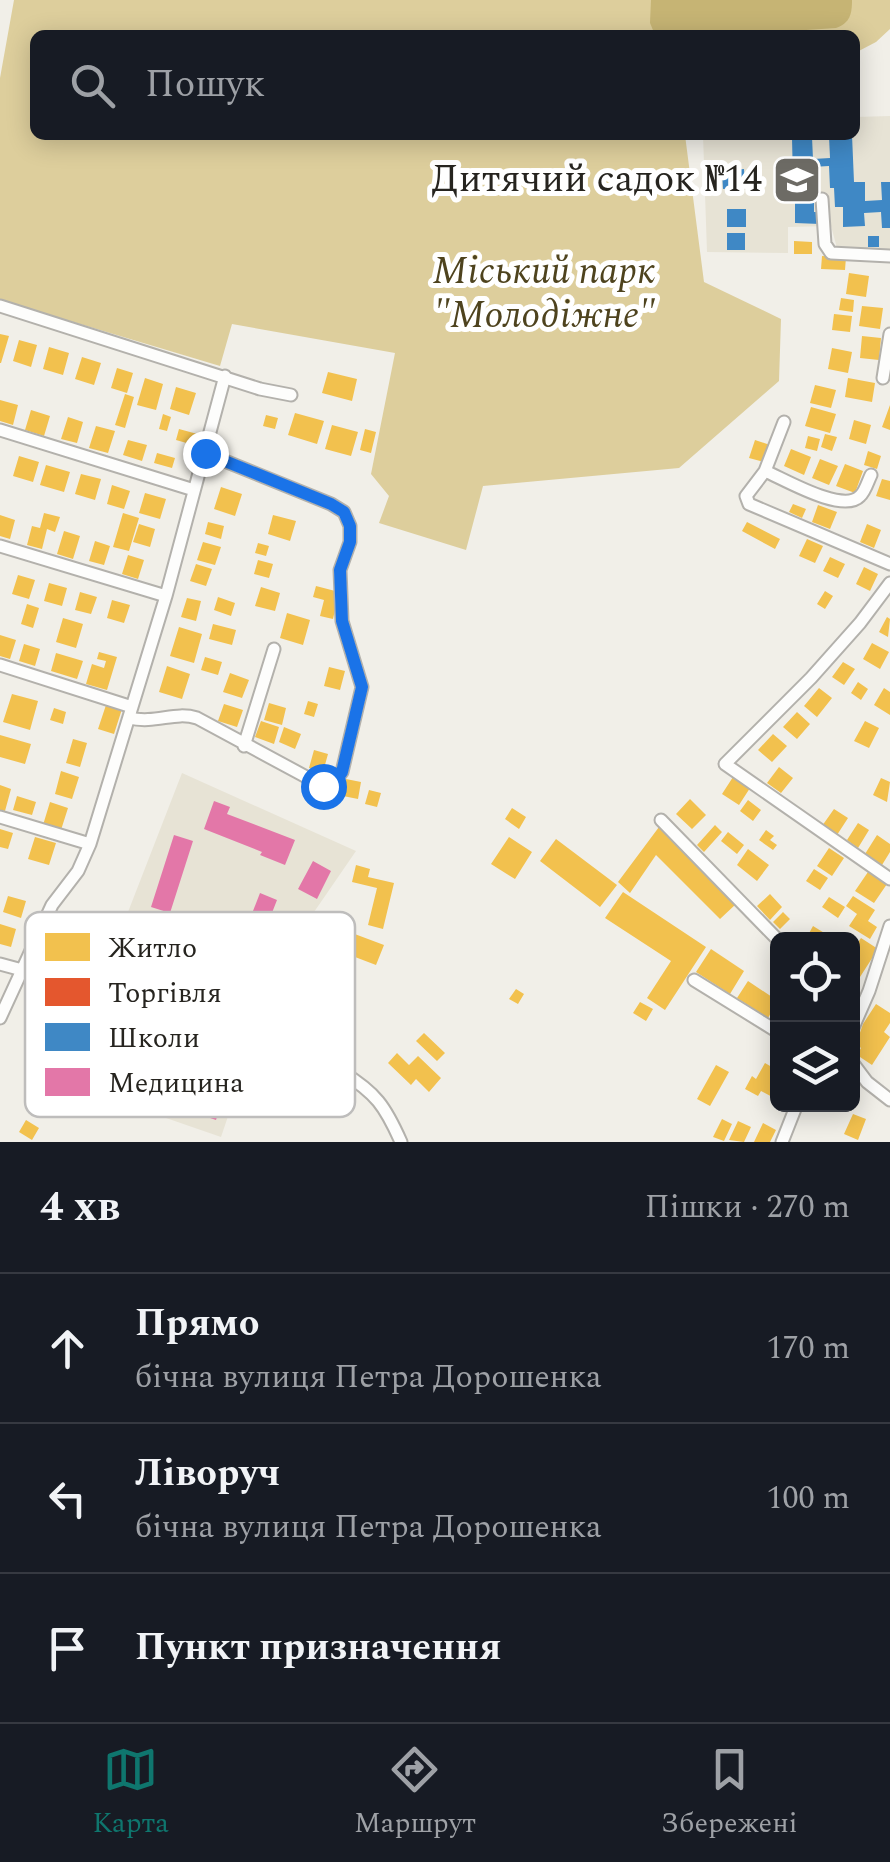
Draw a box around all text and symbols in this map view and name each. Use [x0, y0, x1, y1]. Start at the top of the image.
search box [30, 30, 860, 140]
text: Пошук [145, 56, 265, 114]
icon: search [65, 58, 120, 113]
place label: Дитячий садок №14 [431, 151, 762, 209]
school or university icon: Дитячий садок №14 [771, 154, 823, 206]
park label: Міський парк "Молодіжне" [433, 243, 656, 345]
route end [183, 431, 229, 477]
route start [301, 764, 347, 810]
legend [25, 912, 355, 1117]
text: Житло [108, 927, 197, 970]
map controls [770, 932, 860, 1112]
button: locate [770, 932, 860, 1022]
text: Торгівля [108, 972, 222, 1015]
text: Школи [108, 1017, 200, 1060]
button: layers [770, 1022, 860, 1112]
text: Медицина [108, 1062, 244, 1105]
text: 4 хв [40, 1176, 120, 1239]
text: Пішки · 270 m [645, 1183, 850, 1232]
text: Прямо [135, 1295, 260, 1353]
icon: ahead [40, 1321, 95, 1376]
text: 170 m [766, 1324, 850, 1373]
text: бічна вулиця Петра Дорошенка [135, 1353, 602, 1402]
text: Ліворуч [135, 1445, 280, 1503]
icon: left [40, 1471, 95, 1526]
text: 100 m [766, 1474, 850, 1523]
text: бічна вулиця Петра Дорошенка [135, 1503, 602, 1552]
text: Пункт призначення [135, 1619, 501, 1677]
icon: arrive [40, 1621, 95, 1676]
tab: Карта [92, 1742, 169, 1845]
tab: Маршрут [354, 1742, 476, 1845]
tab: Збережені [661, 1742, 798, 1845]

